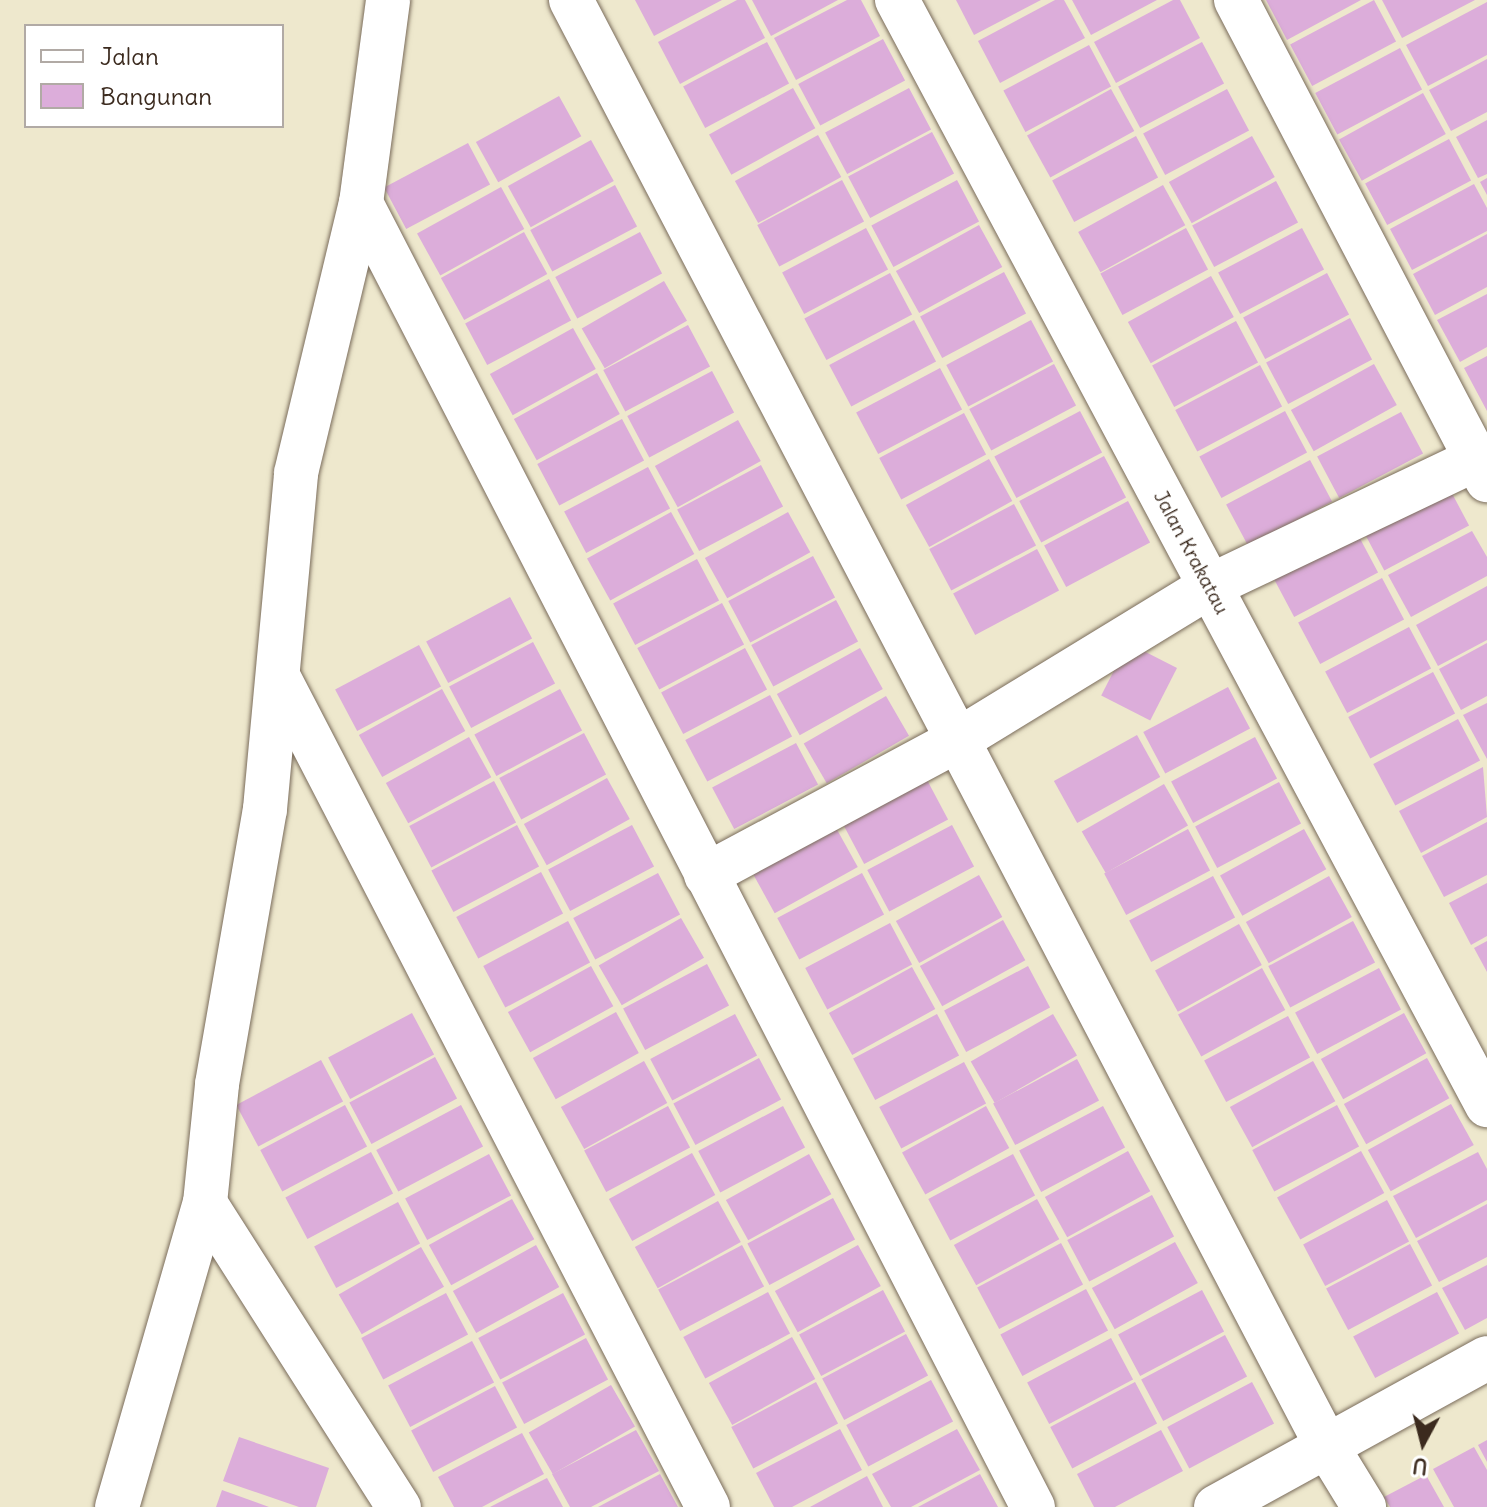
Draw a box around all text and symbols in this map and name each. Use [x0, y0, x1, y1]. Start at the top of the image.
legend [24, 24, 284, 128]
text: Jalan [100, 41, 159, 71]
text: Bangunan [100, 81, 212, 111]
street label: Jalan Krakatau [1149, 486, 1235, 618]
north arrow [1383, 1403, 1463, 1483]
text: U [1411, 1452, 1429, 1482]

